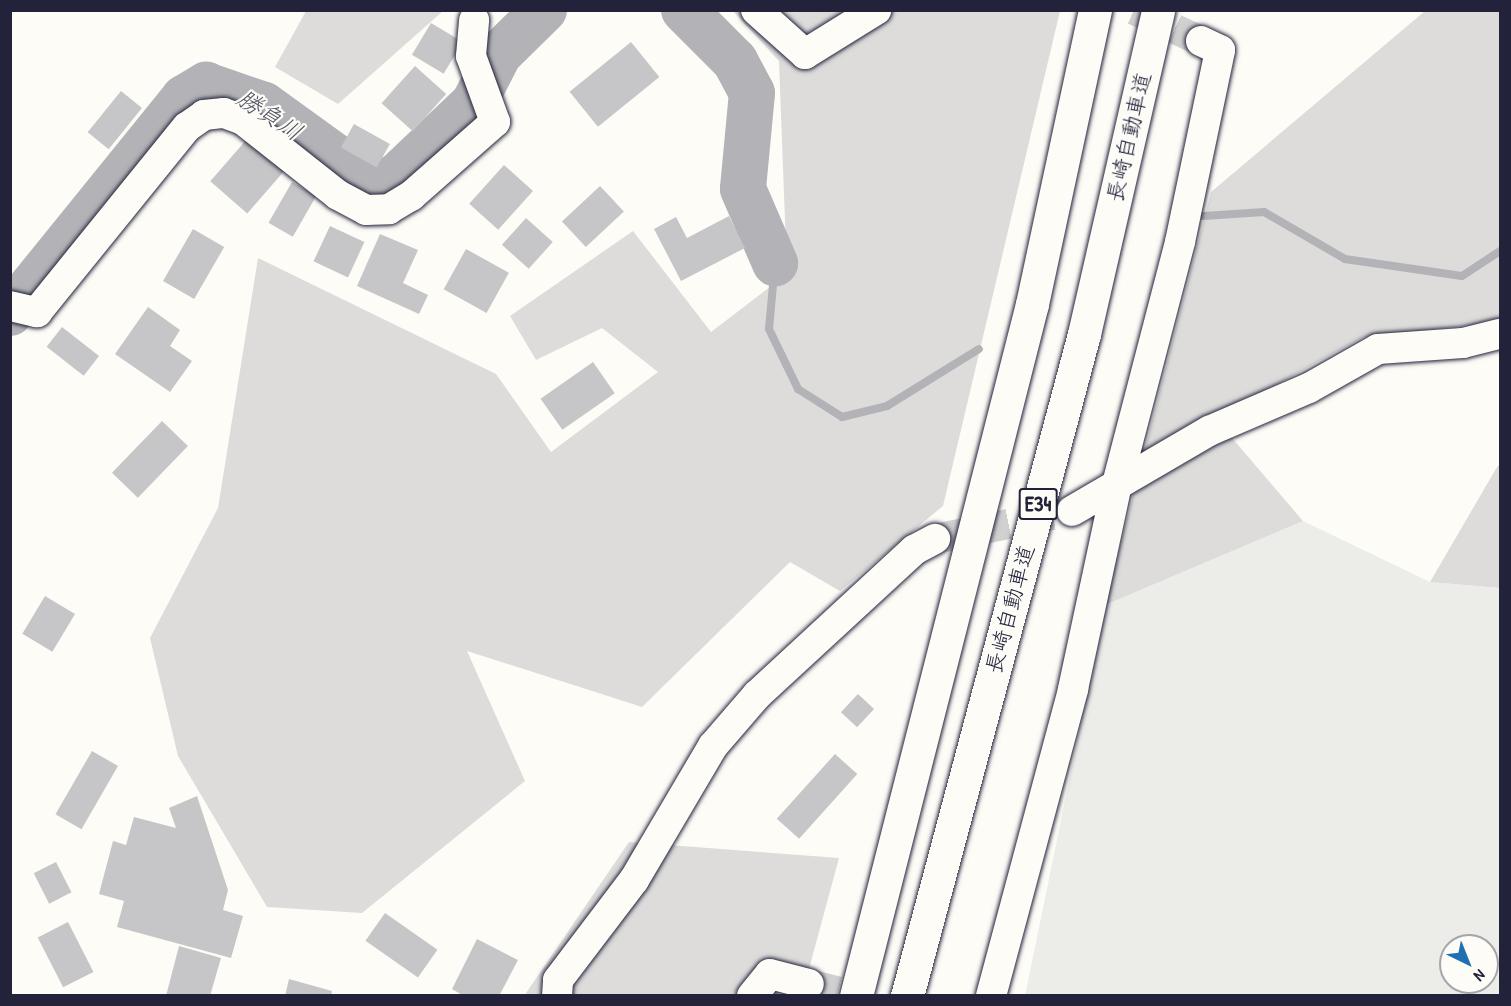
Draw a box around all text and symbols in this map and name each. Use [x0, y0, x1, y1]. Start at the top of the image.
street label: 長崎自動車道 [1101, 70, 1157, 204]
water label: 勝負川 [232, 83, 308, 147]
road number: E34 [1018, 486, 1058, 522]
street label: 長崎自動車道 [980, 542, 1040, 676]
north arrow [1439, 934, 1499, 994]
text: N [1469, 965, 1491, 987]

